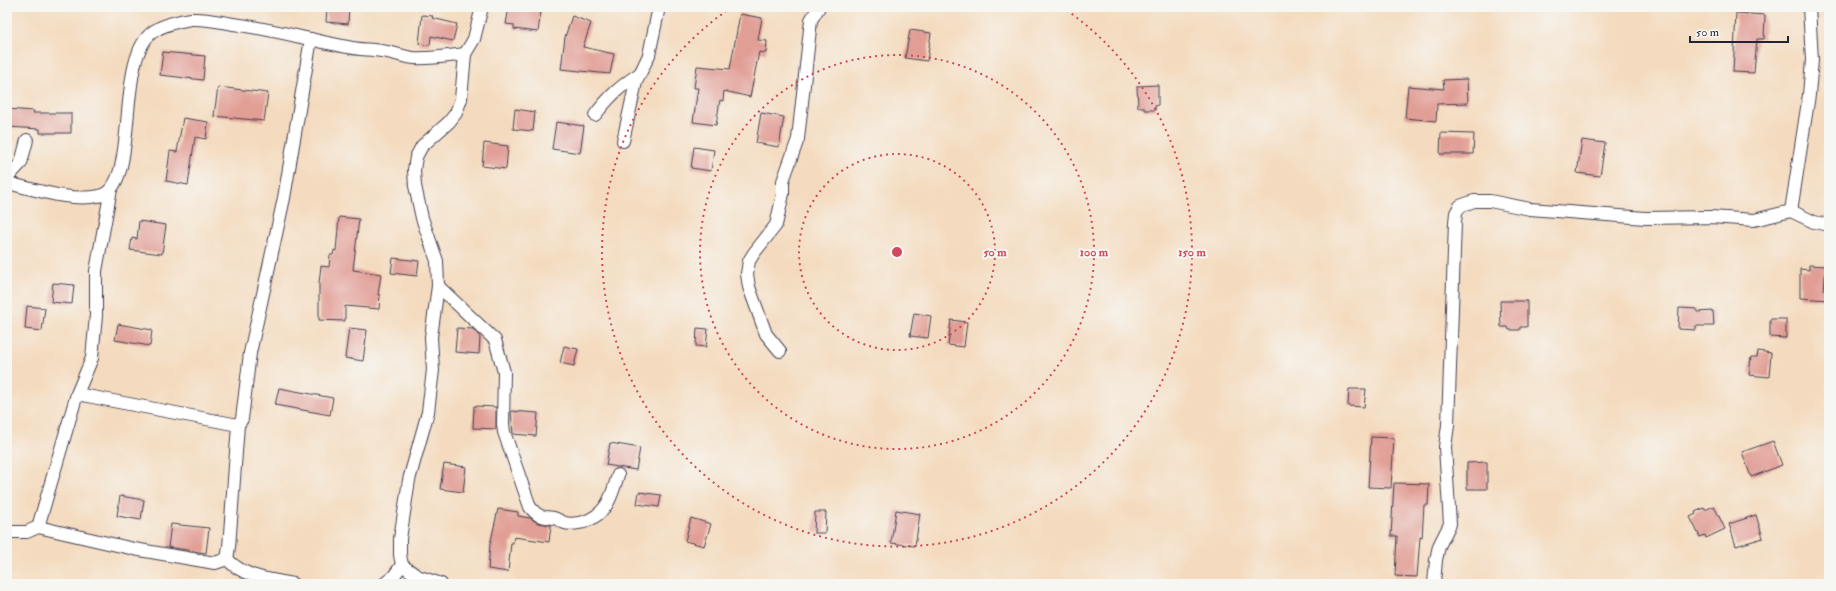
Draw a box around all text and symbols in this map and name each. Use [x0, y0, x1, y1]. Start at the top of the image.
scale bar [1690, 18, 1788, 44]
text: 50 m [1696, 25, 1720, 40]
centre of rings [890, 245, 904, 259]
text: 50 m [983, 245, 1007, 260]
text: 100 m [1080, 245, 1109, 260]
text: 150 m [1178, 245, 1206, 260]

